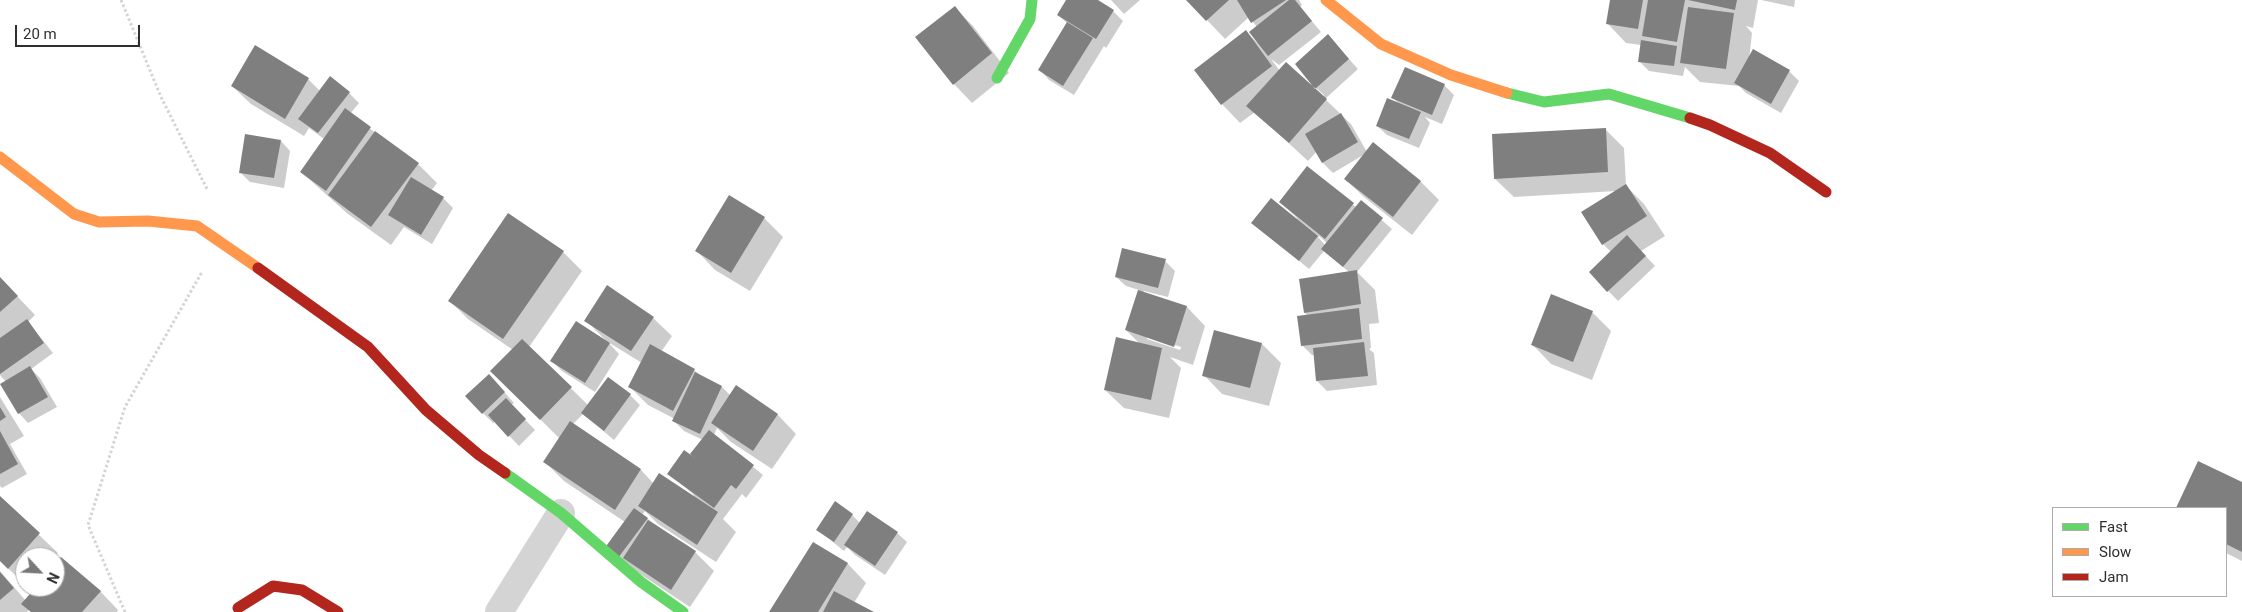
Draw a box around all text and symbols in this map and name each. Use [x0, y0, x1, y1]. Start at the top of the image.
scale bar [18, 15, 142, 47]
text: 20 m [23, 25, 57, 43]
legend [2052, 507, 2227, 597]
text: Fast [2099, 518, 2128, 536]
text: Slow [2099, 543, 2131, 561]
north arrow [15, 547, 65, 597]
text: Jam [2099, 568, 2129, 586]
text: N [43, 570, 62, 586]

